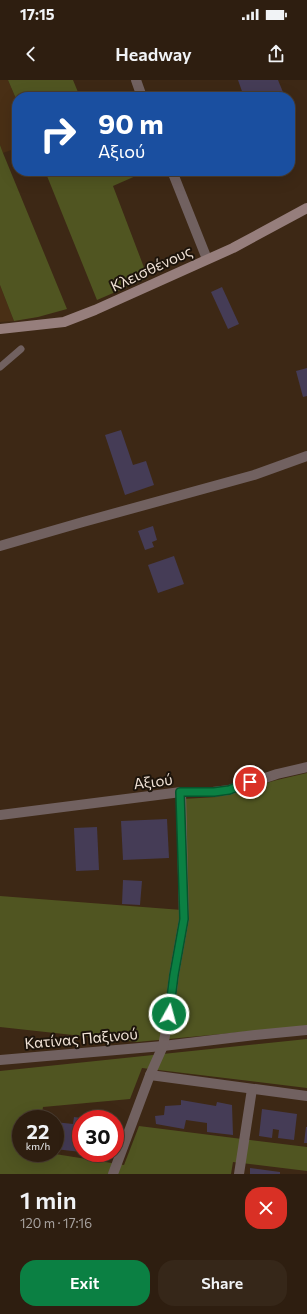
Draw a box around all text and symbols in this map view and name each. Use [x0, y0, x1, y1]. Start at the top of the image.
text: 17:15 [20, 5, 55, 23]
icon: back [20, 43, 42, 65]
text: Headway [115, 43, 192, 65]
icon: share [265, 43, 287, 65]
text: 90 m [98, 106, 164, 140]
icon: right [32, 108, 84, 160]
text: Αξιού [98, 140, 145, 162]
street label: Κλεισθένους [107, 241, 195, 295]
pin [233, 765, 267, 799]
street label: Αξιού [132, 770, 174, 792]
icon: arrive [239, 771, 261, 793]
position arrow [148, 993, 190, 1035]
street label: Κατίνας Παξινού [24, 1024, 138, 1052]
speed limit sign: 30 [72, 1110, 124, 1162]
text: 22 [27, 1119, 49, 1143]
text: km/h [26, 1140, 50, 1152]
text: 1 min [20, 1185, 77, 1214]
button: close [245, 1187, 287, 1229]
text: 120 m · 17:16 [20, 1215, 92, 1231]
button: Exit [20, 1260, 150, 1306]
button: Share [158, 1260, 287, 1306]

